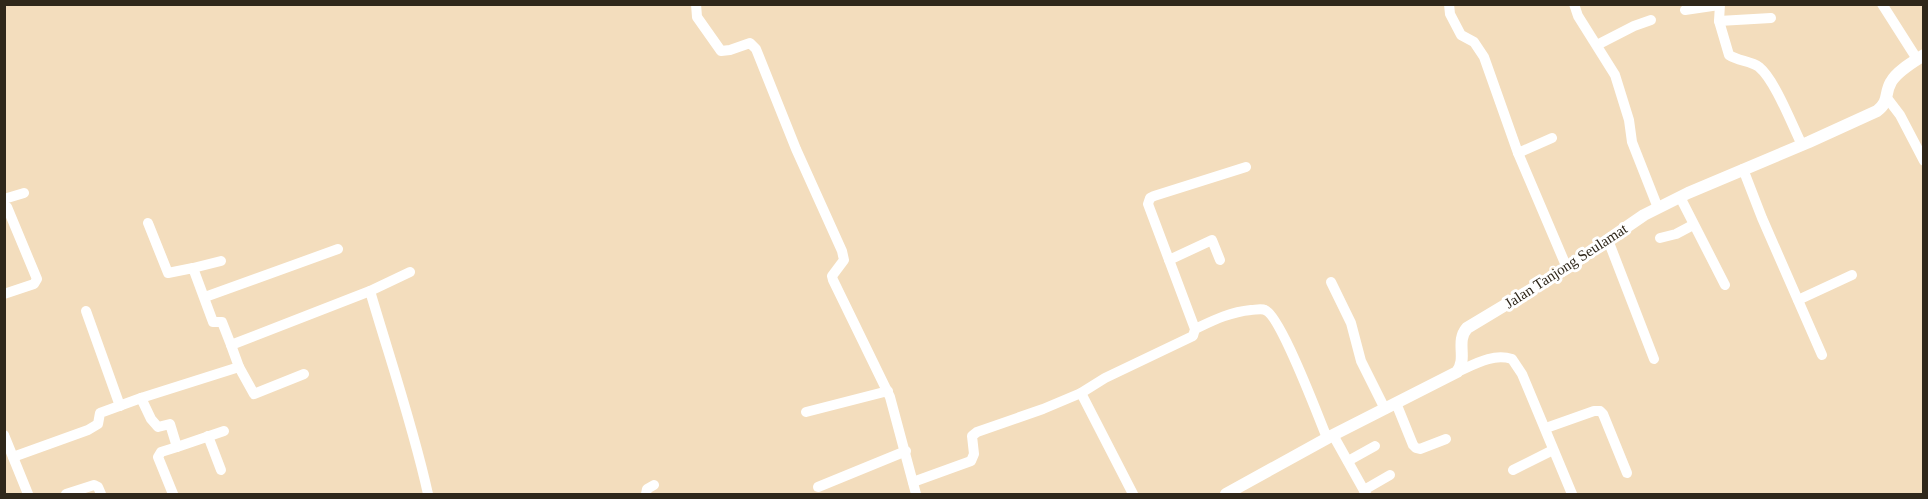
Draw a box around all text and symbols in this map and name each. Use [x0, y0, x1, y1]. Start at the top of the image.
street label: Jalan Tanjong Seulamat [1502, 220, 1631, 312]

